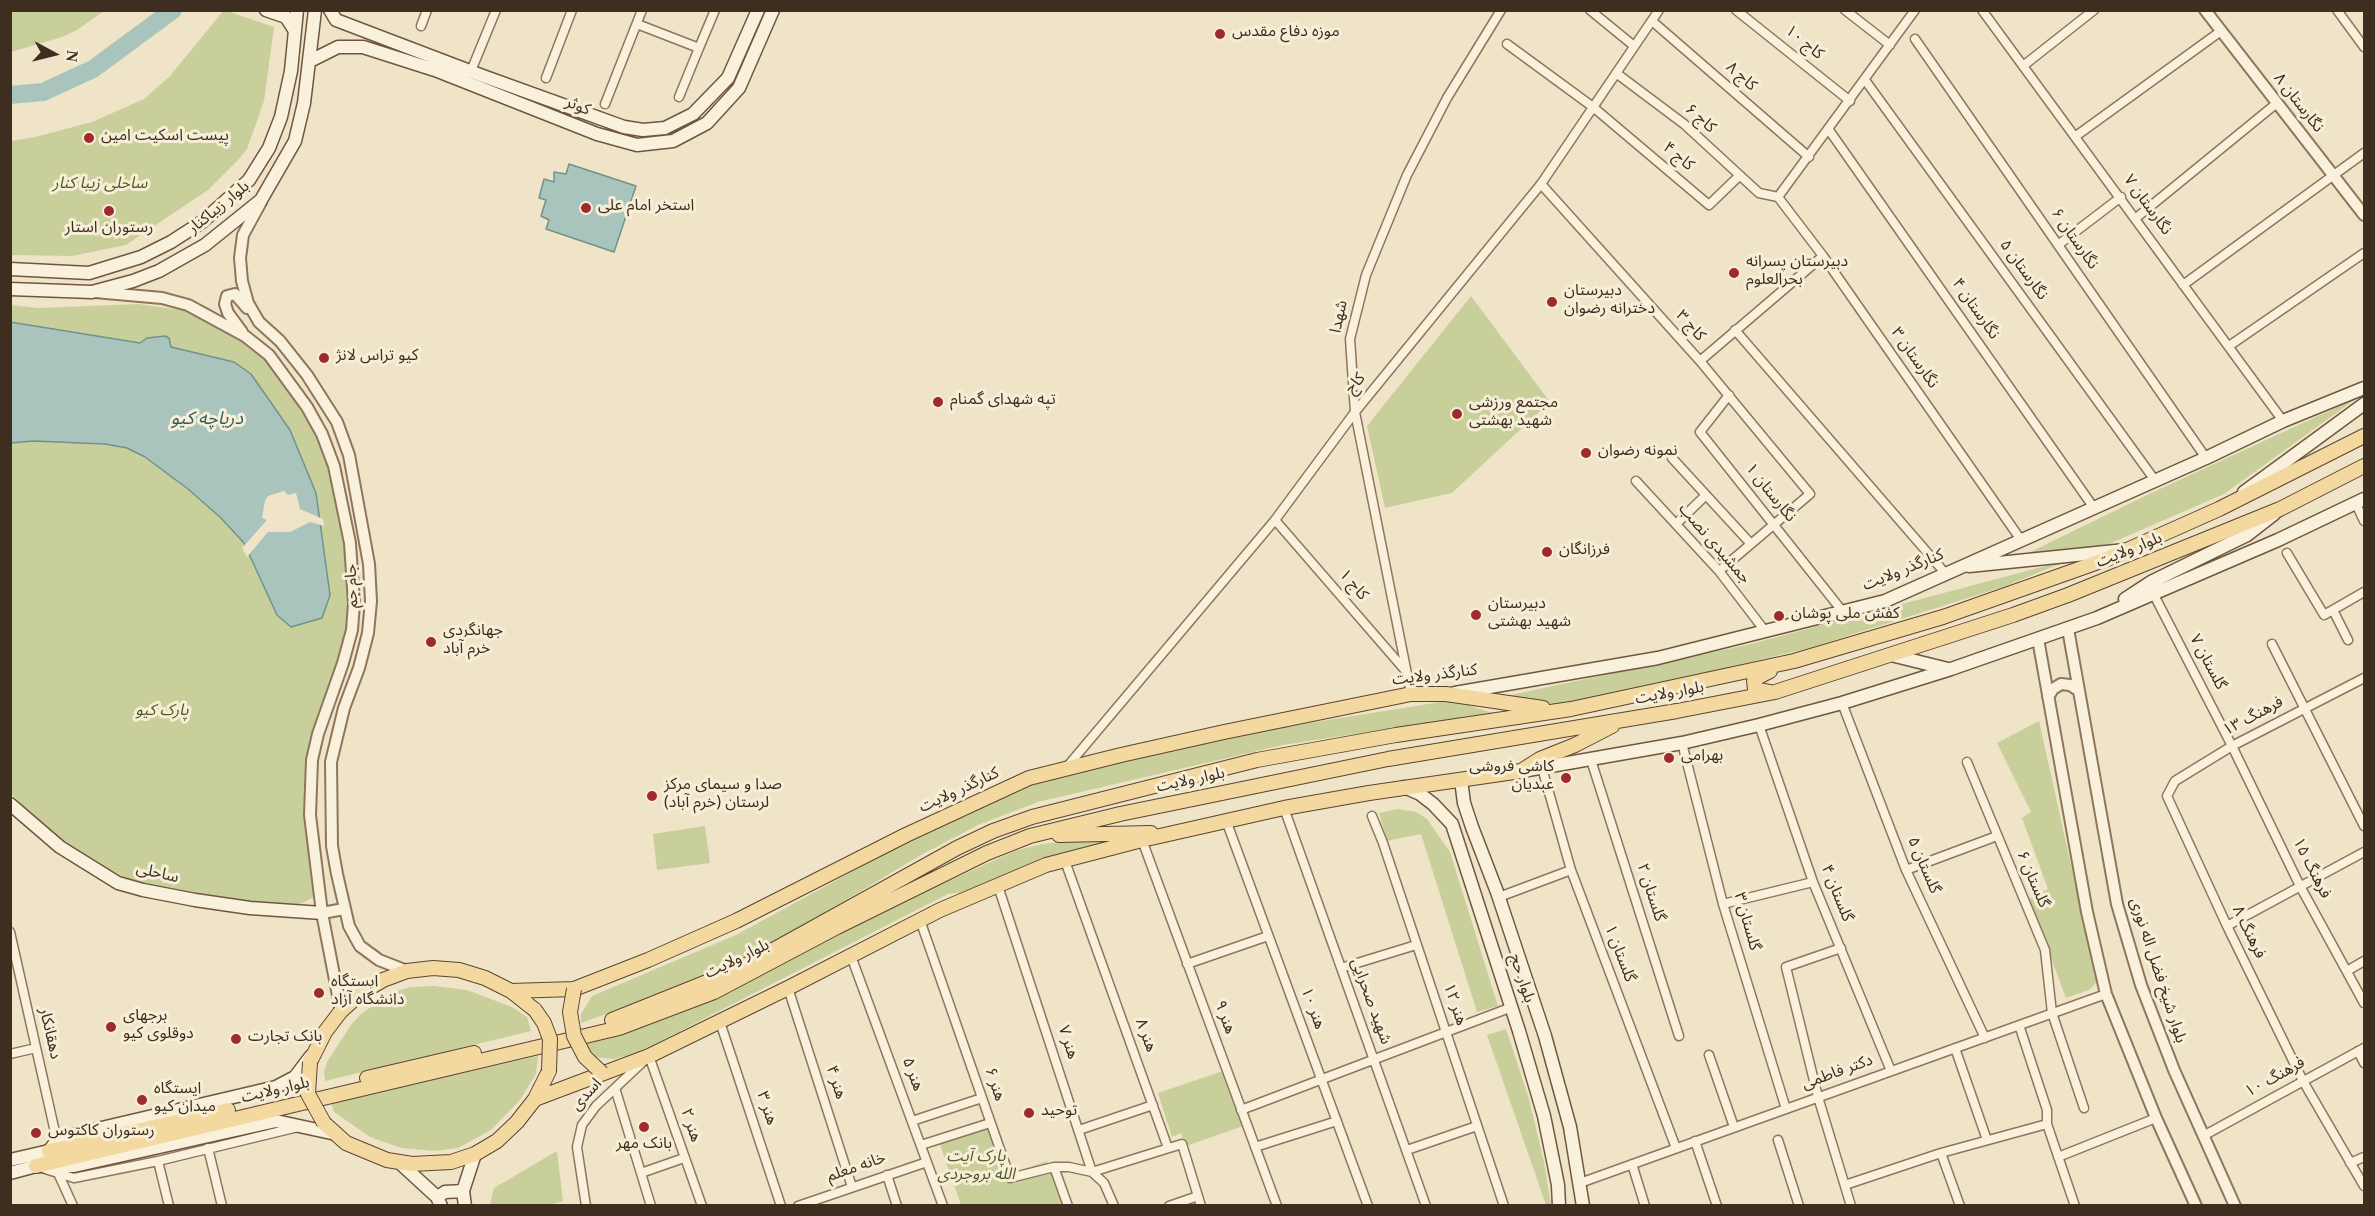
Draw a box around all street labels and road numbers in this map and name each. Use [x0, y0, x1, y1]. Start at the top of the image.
street label: کاج ۱۰ [1780, 23, 1826, 65]
street label: کاج ۸ [1721, 59, 1759, 97]
street label: نگارستان ۸ [2268, 71, 2326, 137]
street label: کوثر [562, 94, 592, 122]
street label: کاج ۶ [1680, 101, 1718, 139]
street label: کاج ۴ [1658, 139, 1696, 177]
street label: نگارستان ۷ [2118, 172, 2174, 240]
street label: بلوار زیباکنار [185, 178, 255, 240]
street label: نگارستان ۶ [2045, 206, 2101, 274]
street label: نگارستان ۵ [1994, 237, 2050, 305]
street label: نگارستان ۴ [1946, 276, 2002, 344]
street label: شهدا [1328, 299, 1354, 335]
street label: کاج ۳ [1670, 308, 1708, 346]
street label: نگارستان ۳ [1885, 325, 1941, 393]
street label: کاج [1343, 371, 1371, 399]
street label: نگارستان ۱ [1740, 461, 1798, 527]
street label: جمشیدی نصب [1673, 501, 1753, 589]
street label: بلوار ولایت [2094, 530, 2166, 574]
street label: کنارگذر ولایت [1861, 547, 1947, 597]
street label: جام جم [344, 563, 364, 609]
street label: کاج ۱ [1333, 567, 1371, 605]
street label: گلستان ۷ [2183, 632, 2229, 694]
street label: کنارگذر ولایت [1391, 662, 1479, 692]
street label: بلوار ولایت [1634, 680, 1706, 710]
street label: فرهنگ ۱۳ [2221, 694, 2287, 742]
street label: کنارگذر ولایت [917, 765, 1003, 819]
street label: بلوار ولایت [1155, 765, 1227, 799]
street label: گلستان ۵ [1901, 835, 1943, 897]
street label: فرهنگ ۱۵ [2287, 835, 2333, 903]
street label: گلستان ۶ [2010, 849, 2052, 911]
street label: ساحلی [134, 861, 180, 889]
street label: گلستان ۲ [1631, 862, 1667, 924]
street label: گلستان ۴ [1815, 863, 1855, 925]
street label: گلستان ۳ [1728, 891, 1762, 953]
street label: بلوار شیخ فضل اله نوری [2123, 896, 2189, 1046]
street label: فرهنگ ۸ [2226, 903, 2268, 963]
street label: گلستان ۱ [1598, 923, 1638, 985]
street label: بلوار ولایت [703, 937, 773, 985]
street label: بلوار حج [1503, 952, 1537, 1006]
street label: شهید صحرایی [1345, 956, 1393, 1048]
street label: هنر ۱۲ [1437, 981, 1469, 1029]
street label: هنر ۱۰ [1295, 985, 1327, 1033]
street label: هنر ۹ [1208, 999, 1238, 1037]
street label: دهقانکار [33, 1006, 63, 1062]
street label: هنر ۸ [1129, 1017, 1159, 1055]
street label: هنر ۷ [1052, 1024, 1080, 1062]
street label: دکتر فاطمی [1800, 1052, 1876, 1096]
street label: فرهنگ ۱۰ [2243, 1055, 2309, 1103]
street label: هنر ۵ [896, 1056, 926, 1094]
street label: هنر ۴ [820, 1064, 848, 1102]
street label: هنر ۶ [978, 1066, 1008, 1104]
street label: بلوار ولایت [240, 1075, 312, 1109]
street label: اسدی [568, 1076, 608, 1116]
street label: هنر ۳ [750, 1090, 780, 1128]
street label: هنر ۲ [674, 1107, 704, 1145]
street label: خانه معلم [825, 1150, 889, 1188]

